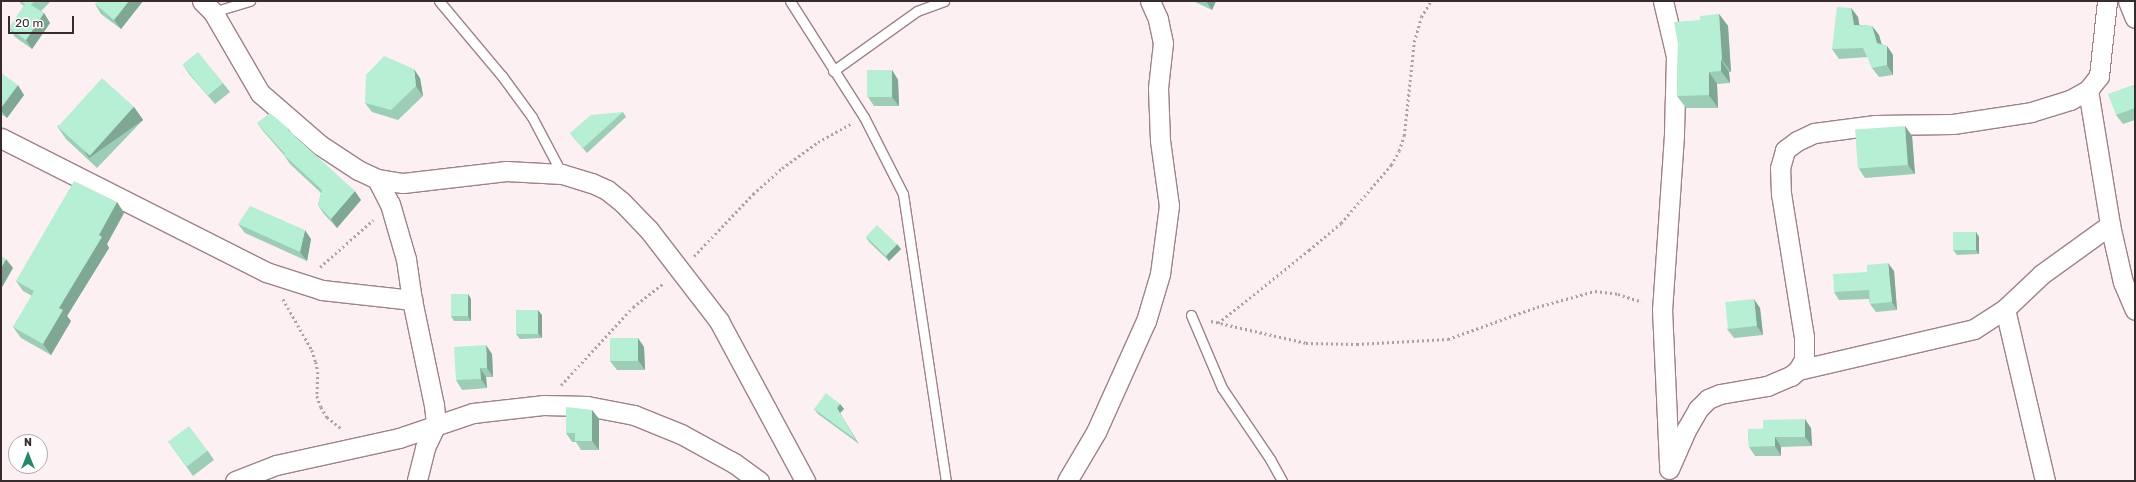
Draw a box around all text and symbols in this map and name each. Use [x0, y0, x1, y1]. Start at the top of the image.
scale bar [10, 8, 76, 34]
text: 20 m [15, 16, 43, 30]
north arrow [8, 434, 48, 474]
text: N [24, 436, 32, 449]

